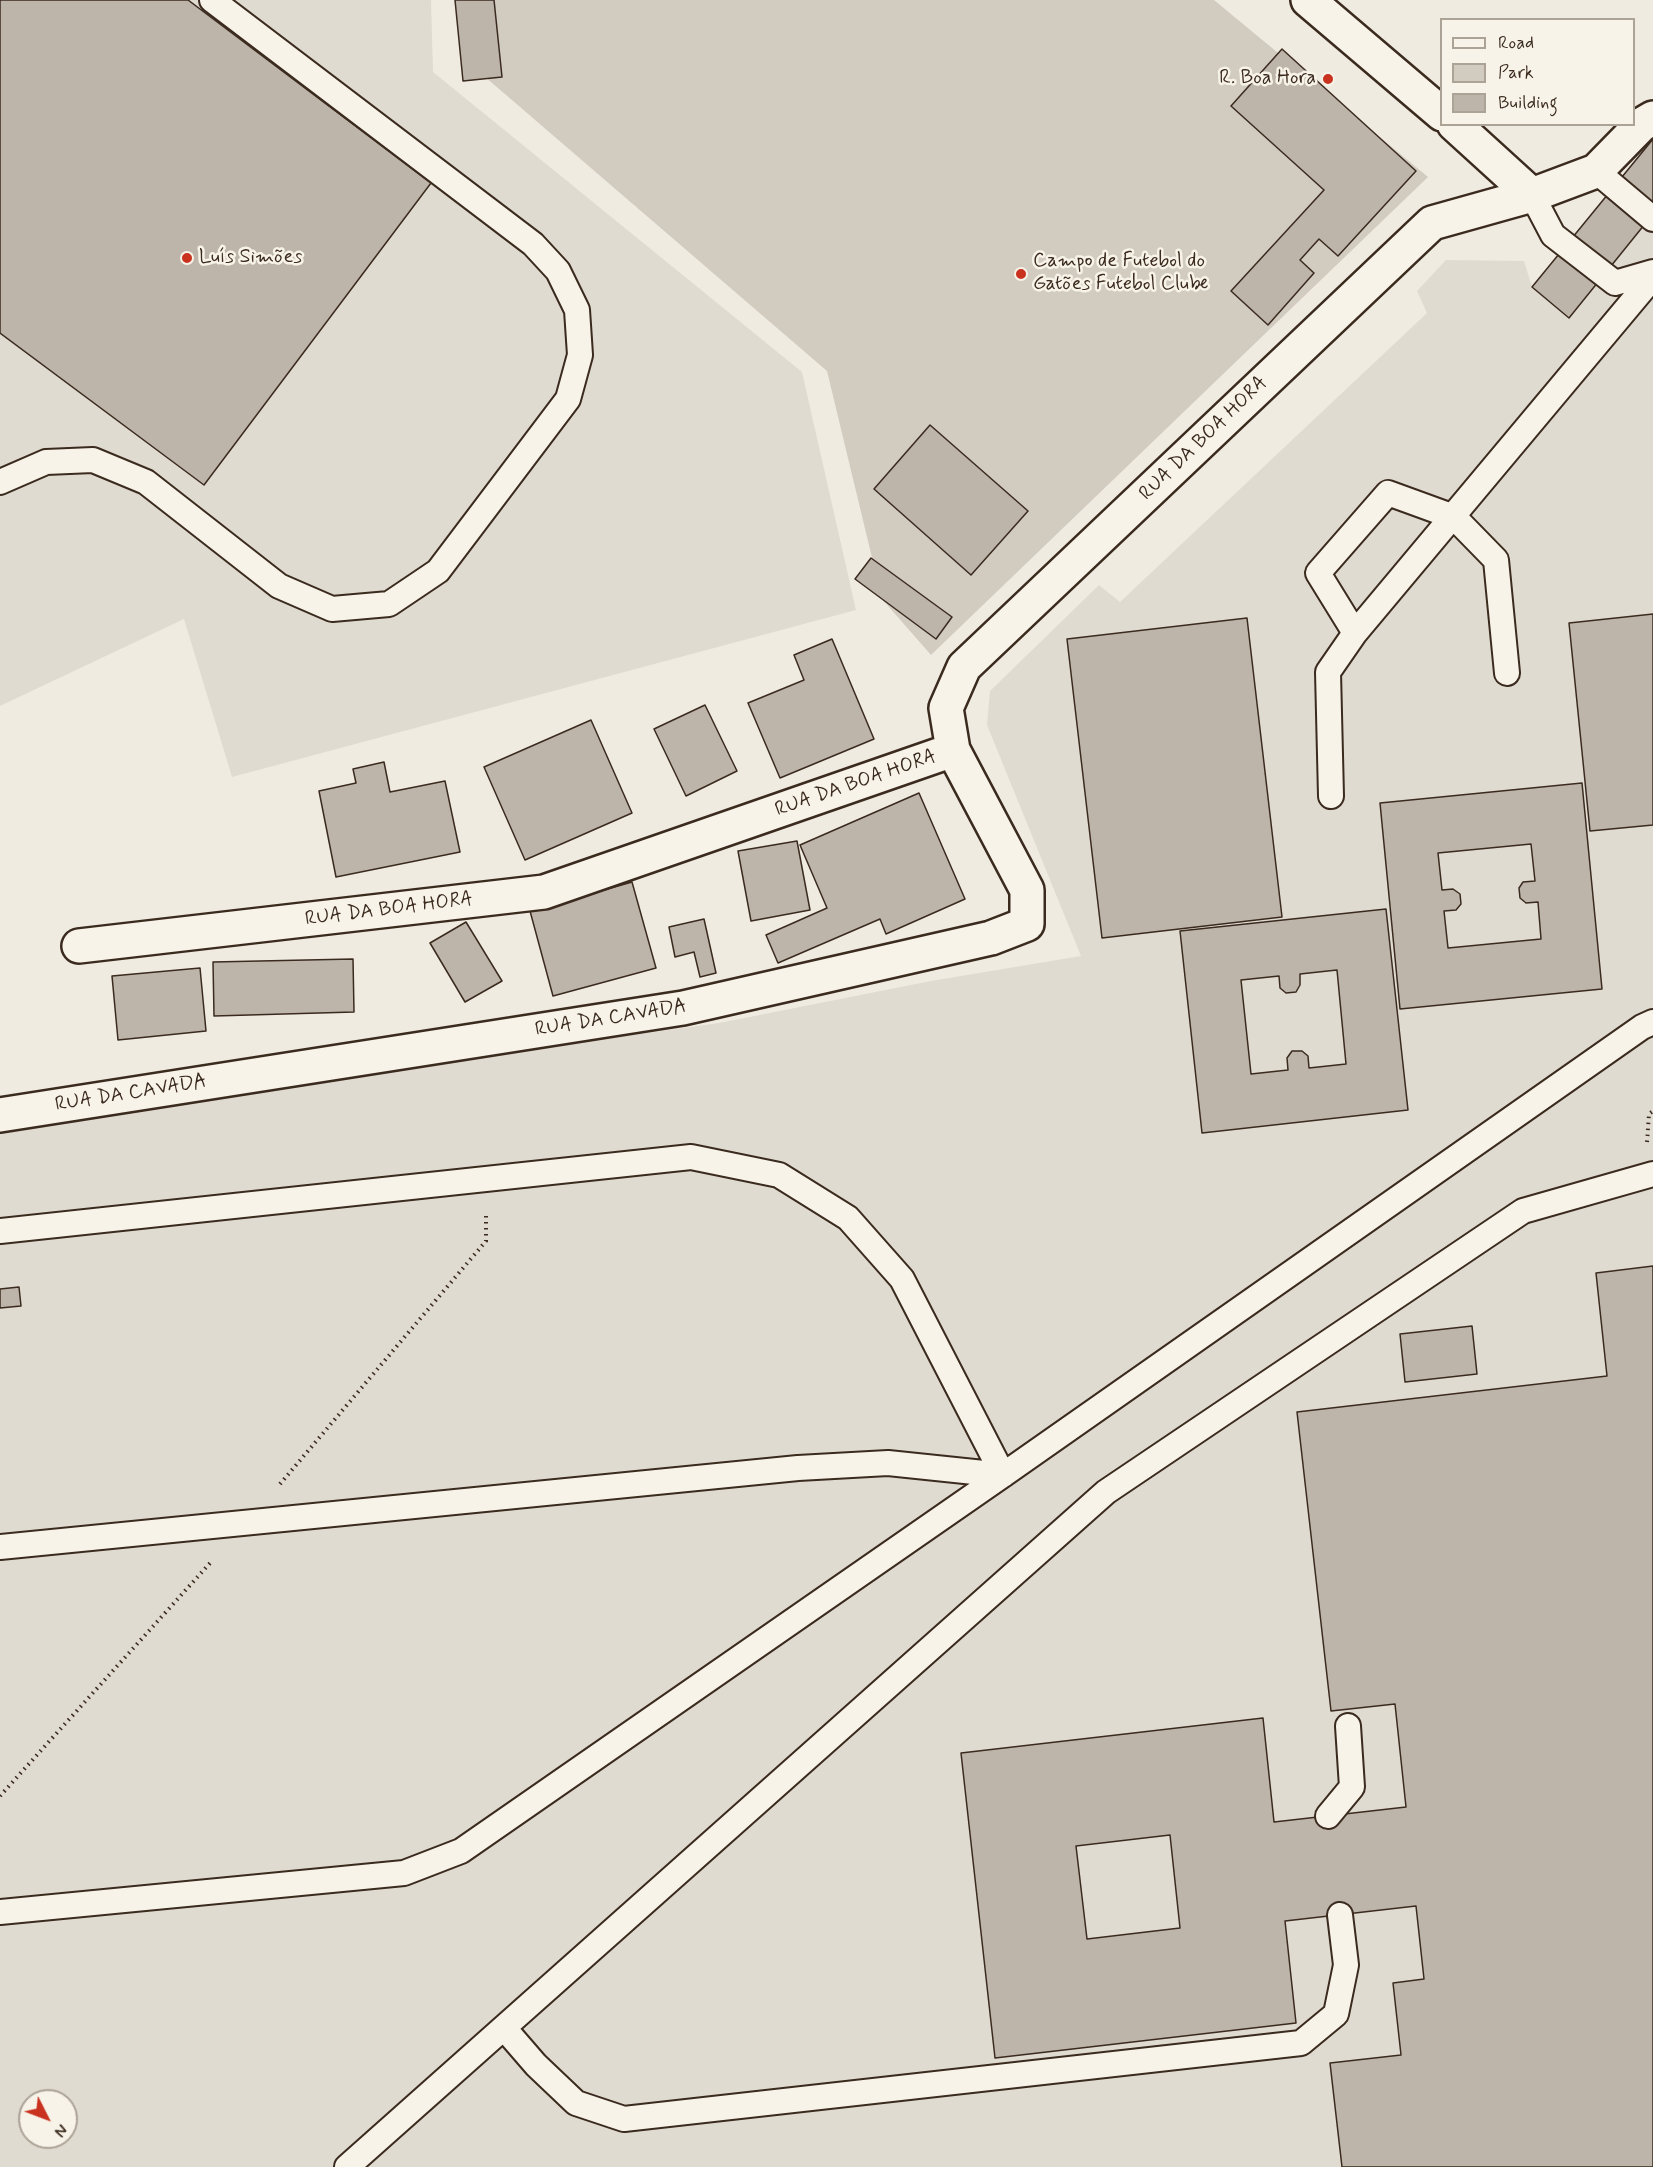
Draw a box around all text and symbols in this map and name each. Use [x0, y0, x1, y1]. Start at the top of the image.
legend [1440, 18, 1635, 126]
text: Road [1498, 31, 1534, 55]
text: Park [1498, 61, 1534, 85]
place label: R. Boa Hora [1219, 67, 1316, 91]
marker: R. Boa Hora [1321, 72, 1335, 86]
text: Building [1498, 91, 1558, 115]
place label: Luís Simões [199, 246, 302, 270]
place label: Campo de Futebol do Gatões Futebol Clube [1033, 250, 1208, 297]
marker: Luís Simões [180, 251, 194, 265]
marker: Campo de Futebol do Gatões Futebol Clube [1014, 267, 1028, 281]
street label: RUA DA BOA HORA [1135, 372, 1273, 506]
street label: RUA DA BOA HORA [772, 745, 940, 823]
street label: RUA DA BOA HORA [304, 888, 474, 932]
street label: RUA DA CAVADA [534, 995, 688, 1043]
street label: RUA DA CAVADA [54, 1070, 208, 1118]
north arrow [18, 2089, 78, 2149]
text: N [49, 2119, 72, 2141]

